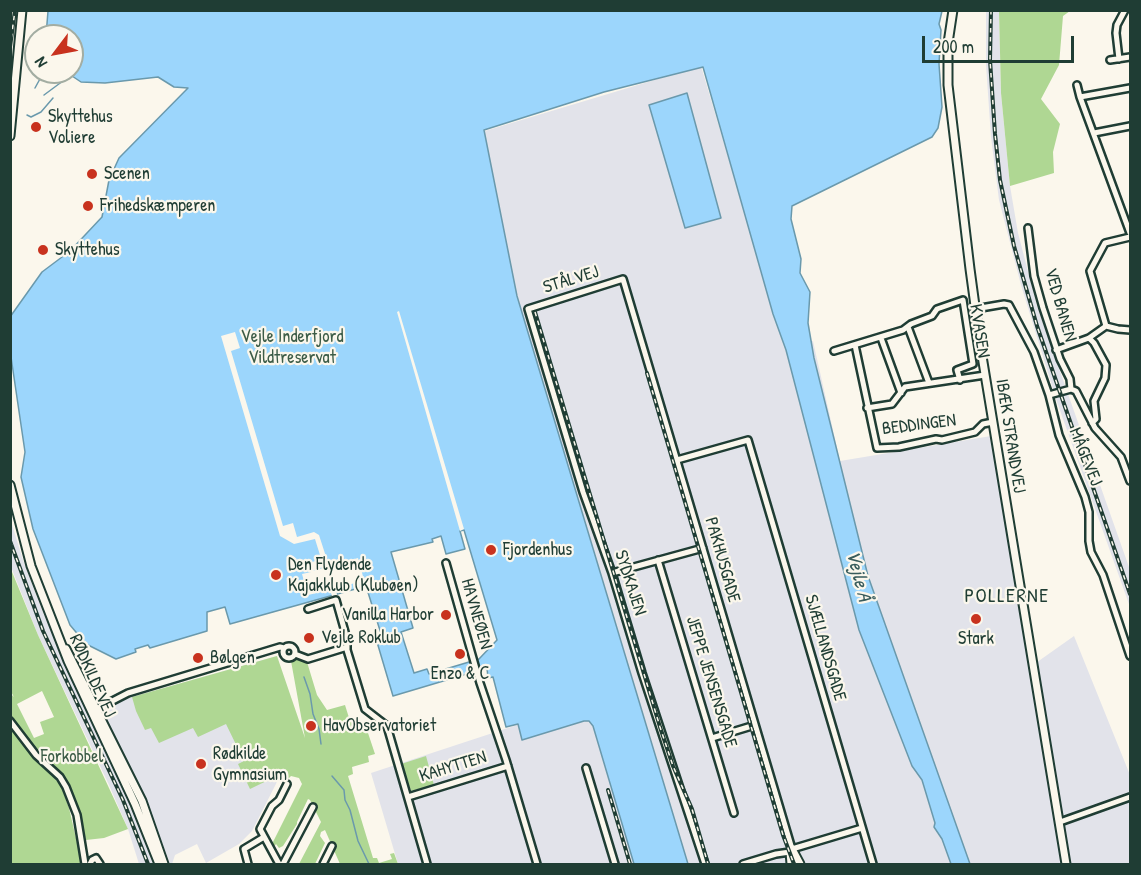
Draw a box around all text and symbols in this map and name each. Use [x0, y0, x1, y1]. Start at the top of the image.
north arrow [24, 24, 84, 84]
scale bar [925, 24, 1076, 62]
text: 200 m [933, 34, 974, 59]
text: N [29, 53, 52, 72]
place label: Skyttehus Voliere [48, 106, 113, 148]
marker: Skyttehus Voliere [29, 120, 43, 134]
place label: Scenen [104, 163, 150, 185]
marker: Scenen [85, 167, 99, 181]
place label: Frihedskæmperen [100, 195, 215, 217]
marker: Frihedskæmperen [81, 199, 95, 213]
place label: Skyttehus [55, 239, 120, 261]
marker: Skyttehus [36, 243, 50, 257]
street label: STÅLVEJ [541, 261, 601, 299]
street label: VED BANEN [1039, 266, 1081, 344]
street label: KVASEN [964, 303, 994, 359]
park label: Vejle Inderfjord Vildtreservat [241, 326, 343, 368]
street label: IBÆK STRANDVEJ [990, 377, 1030, 495]
street label: BEDDINGEN [881, 410, 957, 440]
street label: MÅGEVEJ [1064, 425, 1106, 489]
street label: PAKHUSGADE [700, 515, 744, 605]
place label: Fjordenhus [503, 539, 572, 561]
marker: Fjordenhus [484, 543, 498, 557]
street label: SYDKAJEN [609, 548, 651, 618]
water label: Vejle Å [840, 548, 876, 604]
place label: Den Flydende Kajakklub (Klubøen) [288, 554, 418, 596]
marker: Den Flydende Kajakklub (Klubøen) [269, 568, 283, 582]
street label: HAVNEØEN [456, 576, 496, 652]
district label: POLLERNE [964, 585, 1050, 609]
street label: SJÆLLANDSGADE [800, 592, 850, 704]
place label: Vanilla Harbor [342, 604, 434, 626]
marker: Vanilla Harbor [439, 608, 453, 622]
marker: Stark [969, 612, 983, 626]
street label: JEPPE JENSENSGADE [681, 614, 741, 750]
place label: Vejle Roklub [321, 627, 401, 649]
place label: Stark [958, 628, 994, 650]
street label: RØDKILDEVEJ [64, 631, 120, 721]
marker: Vejle Roklub [302, 631, 316, 645]
place label: Bølgen [210, 647, 255, 669]
marker: Enzo & C [453, 647, 467, 661]
marker: Bølgen [191, 651, 205, 665]
place label: Enzo & C [431, 663, 489, 685]
place label: HavObservatoriet [323, 715, 436, 737]
marker: HavObservatoriet [304, 719, 318, 733]
place label: Rødkilde Gymnasium [213, 743, 287, 786]
park label: Forkobbel [41, 746, 103, 768]
street label: KAHYTTEN [417, 747, 489, 787]
marker: Rødkilde Gymnasium [194, 757, 208, 771]

